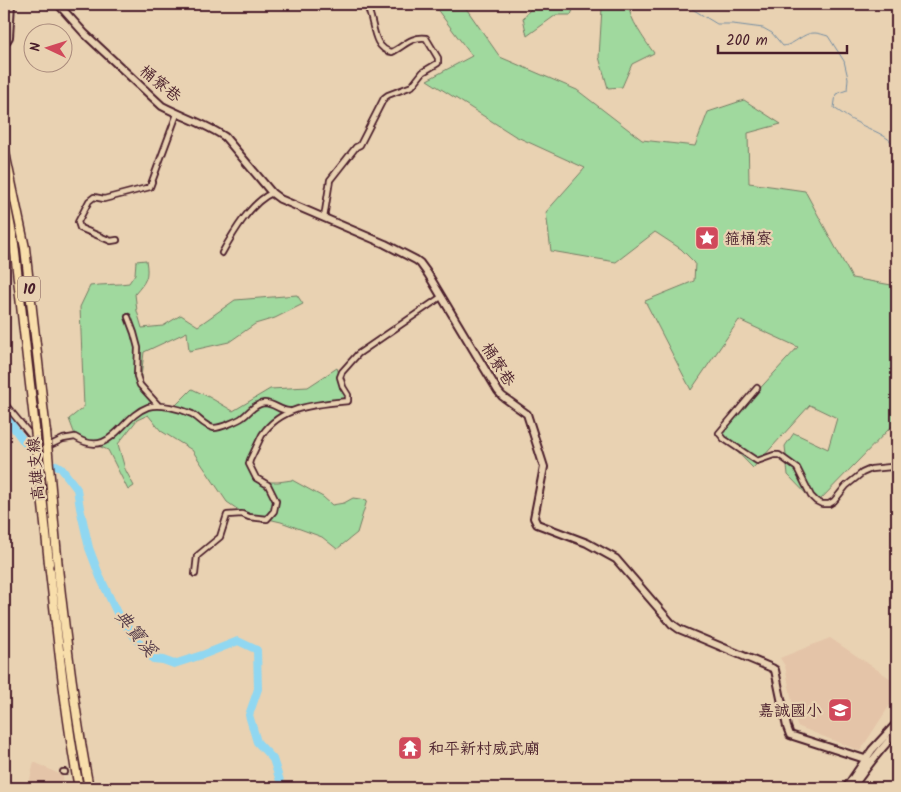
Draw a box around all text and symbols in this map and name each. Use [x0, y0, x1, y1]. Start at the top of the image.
north arrow [22, 22, 72, 72]
scale bar [718, 22, 847, 54]
text: 200 m [726, 29, 768, 53]
text: N [25, 42, 47, 52]
street label: 桶寮巷 [134, 59, 187, 109]
place icon: 箍桶寮 [694, 225, 720, 251]
place label: 箍桶寮 [724, 227, 772, 252]
road number: 10 [18, 276, 40, 302]
street label: 桶寮巷 [474, 338, 521, 392]
street label: 高雄支線 [21, 436, 52, 502]
water label: 典寶溪 [107, 604, 164, 665]
school or university icon: 嘉誠國小 [827, 697, 853, 723]
place label: 嘉誠國小 [758, 699, 822, 724]
temple icon: 和平新村威武廟 [397, 735, 423, 761]
place label: 和平新村威武廟 [428, 737, 540, 762]

